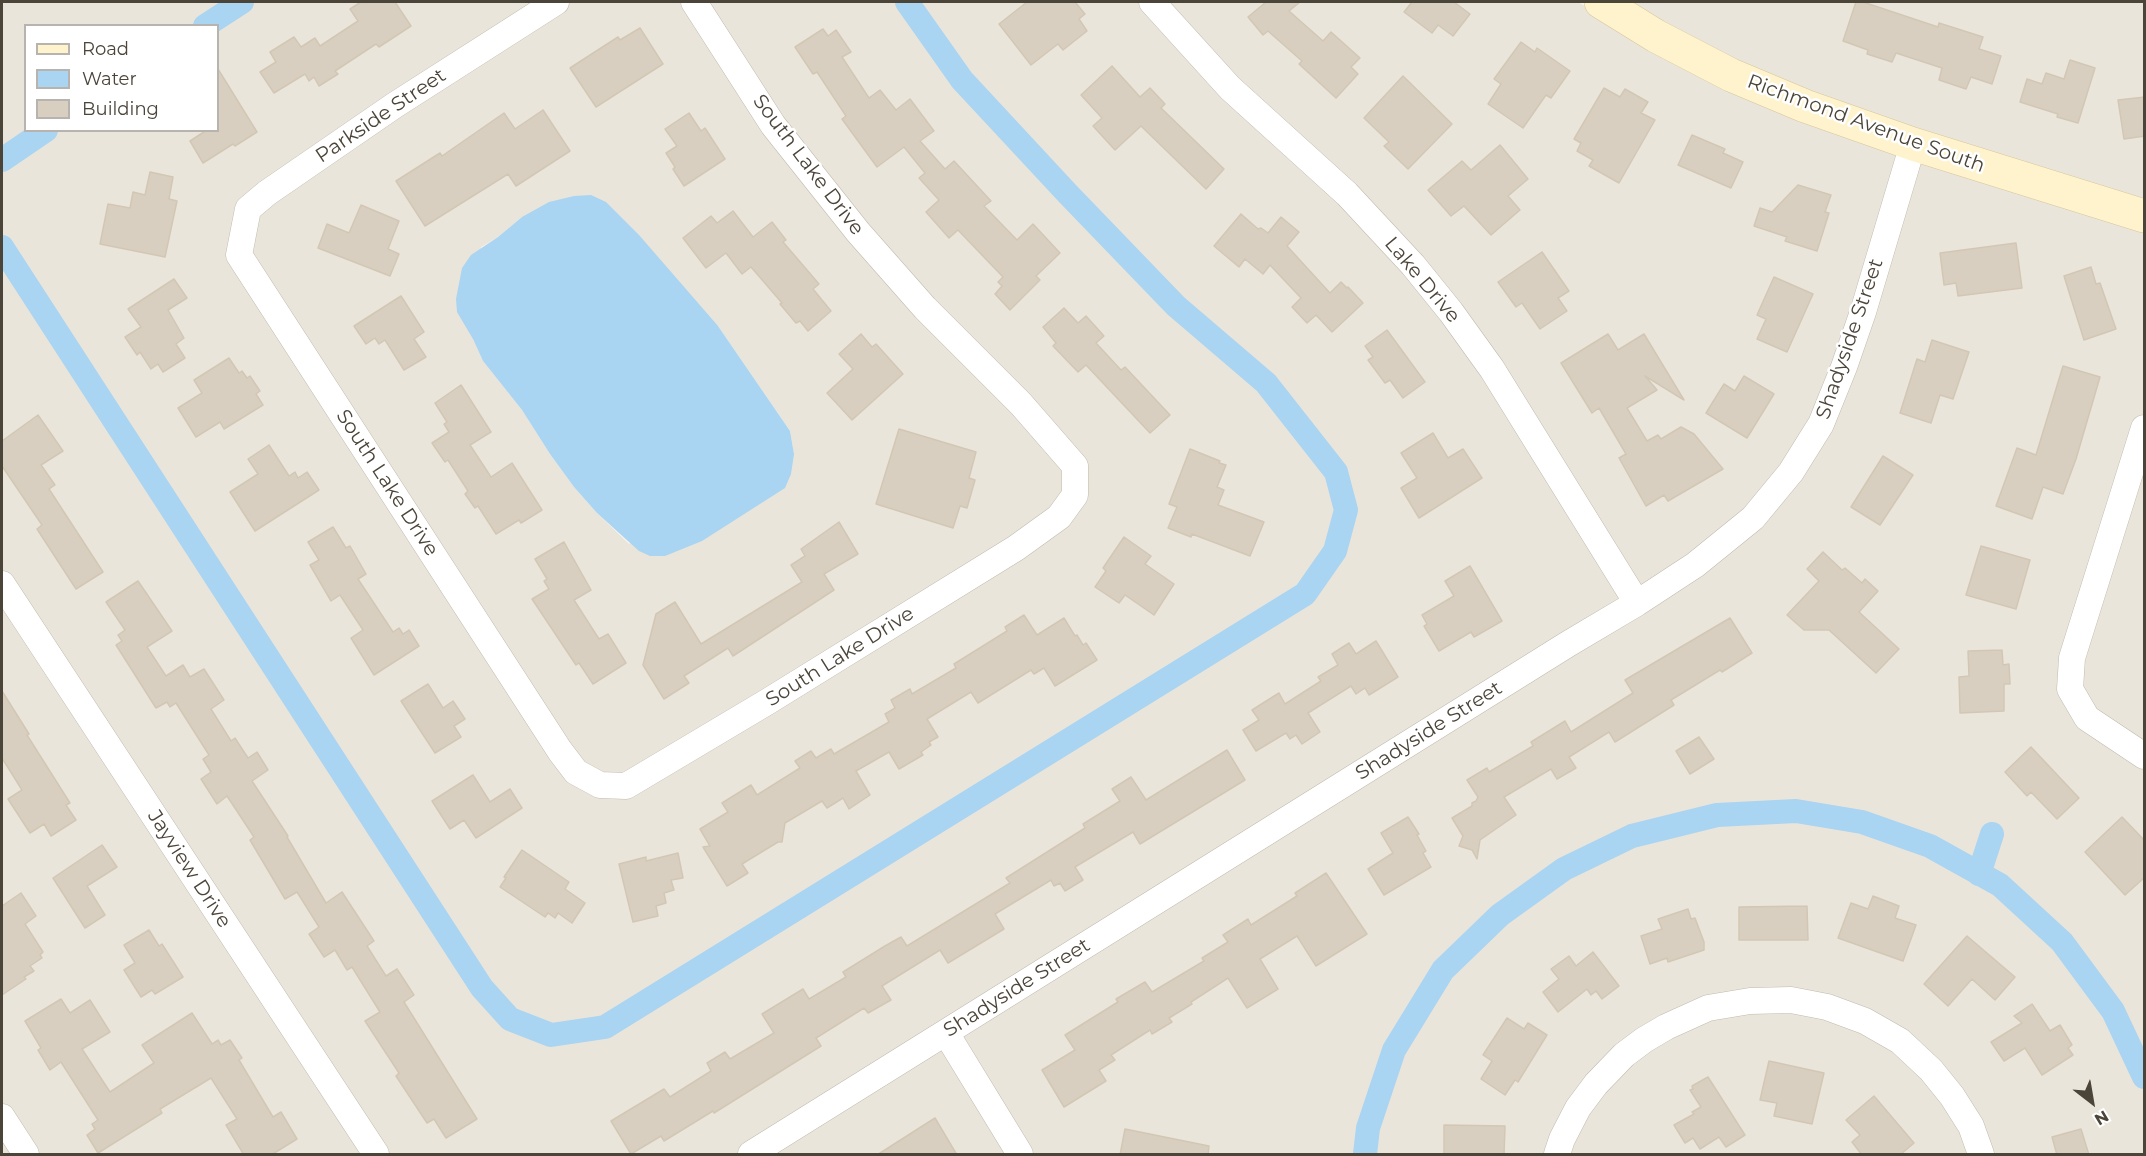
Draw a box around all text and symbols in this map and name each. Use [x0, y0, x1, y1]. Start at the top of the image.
legend [24, 24, 219, 132]
text: Road [82, 38, 129, 60]
street label: Parkside Street [311, 64, 451, 168]
text: Water [82, 68, 137, 90]
street label: Richmond Avenue South [1744, 70, 1988, 178]
street label: South Lake Drive [747, 90, 869, 240]
text: Building [82, 98, 159, 120]
street label: Lake Drive [1379, 232, 1465, 328]
street label: Shadyside Street [1811, 256, 1889, 422]
street label: South Lake Drive [331, 405, 443, 561]
street label: South Lake Drive [762, 602, 918, 712]
street label: Shadyside Street [1351, 676, 1507, 786]
street label: Jayview Drive [142, 806, 236, 932]
street label: Shadyside Street [939, 933, 1095, 1043]
north arrow [2062, 1072, 2122, 1132]
text: N [2091, 1106, 2112, 1129]

